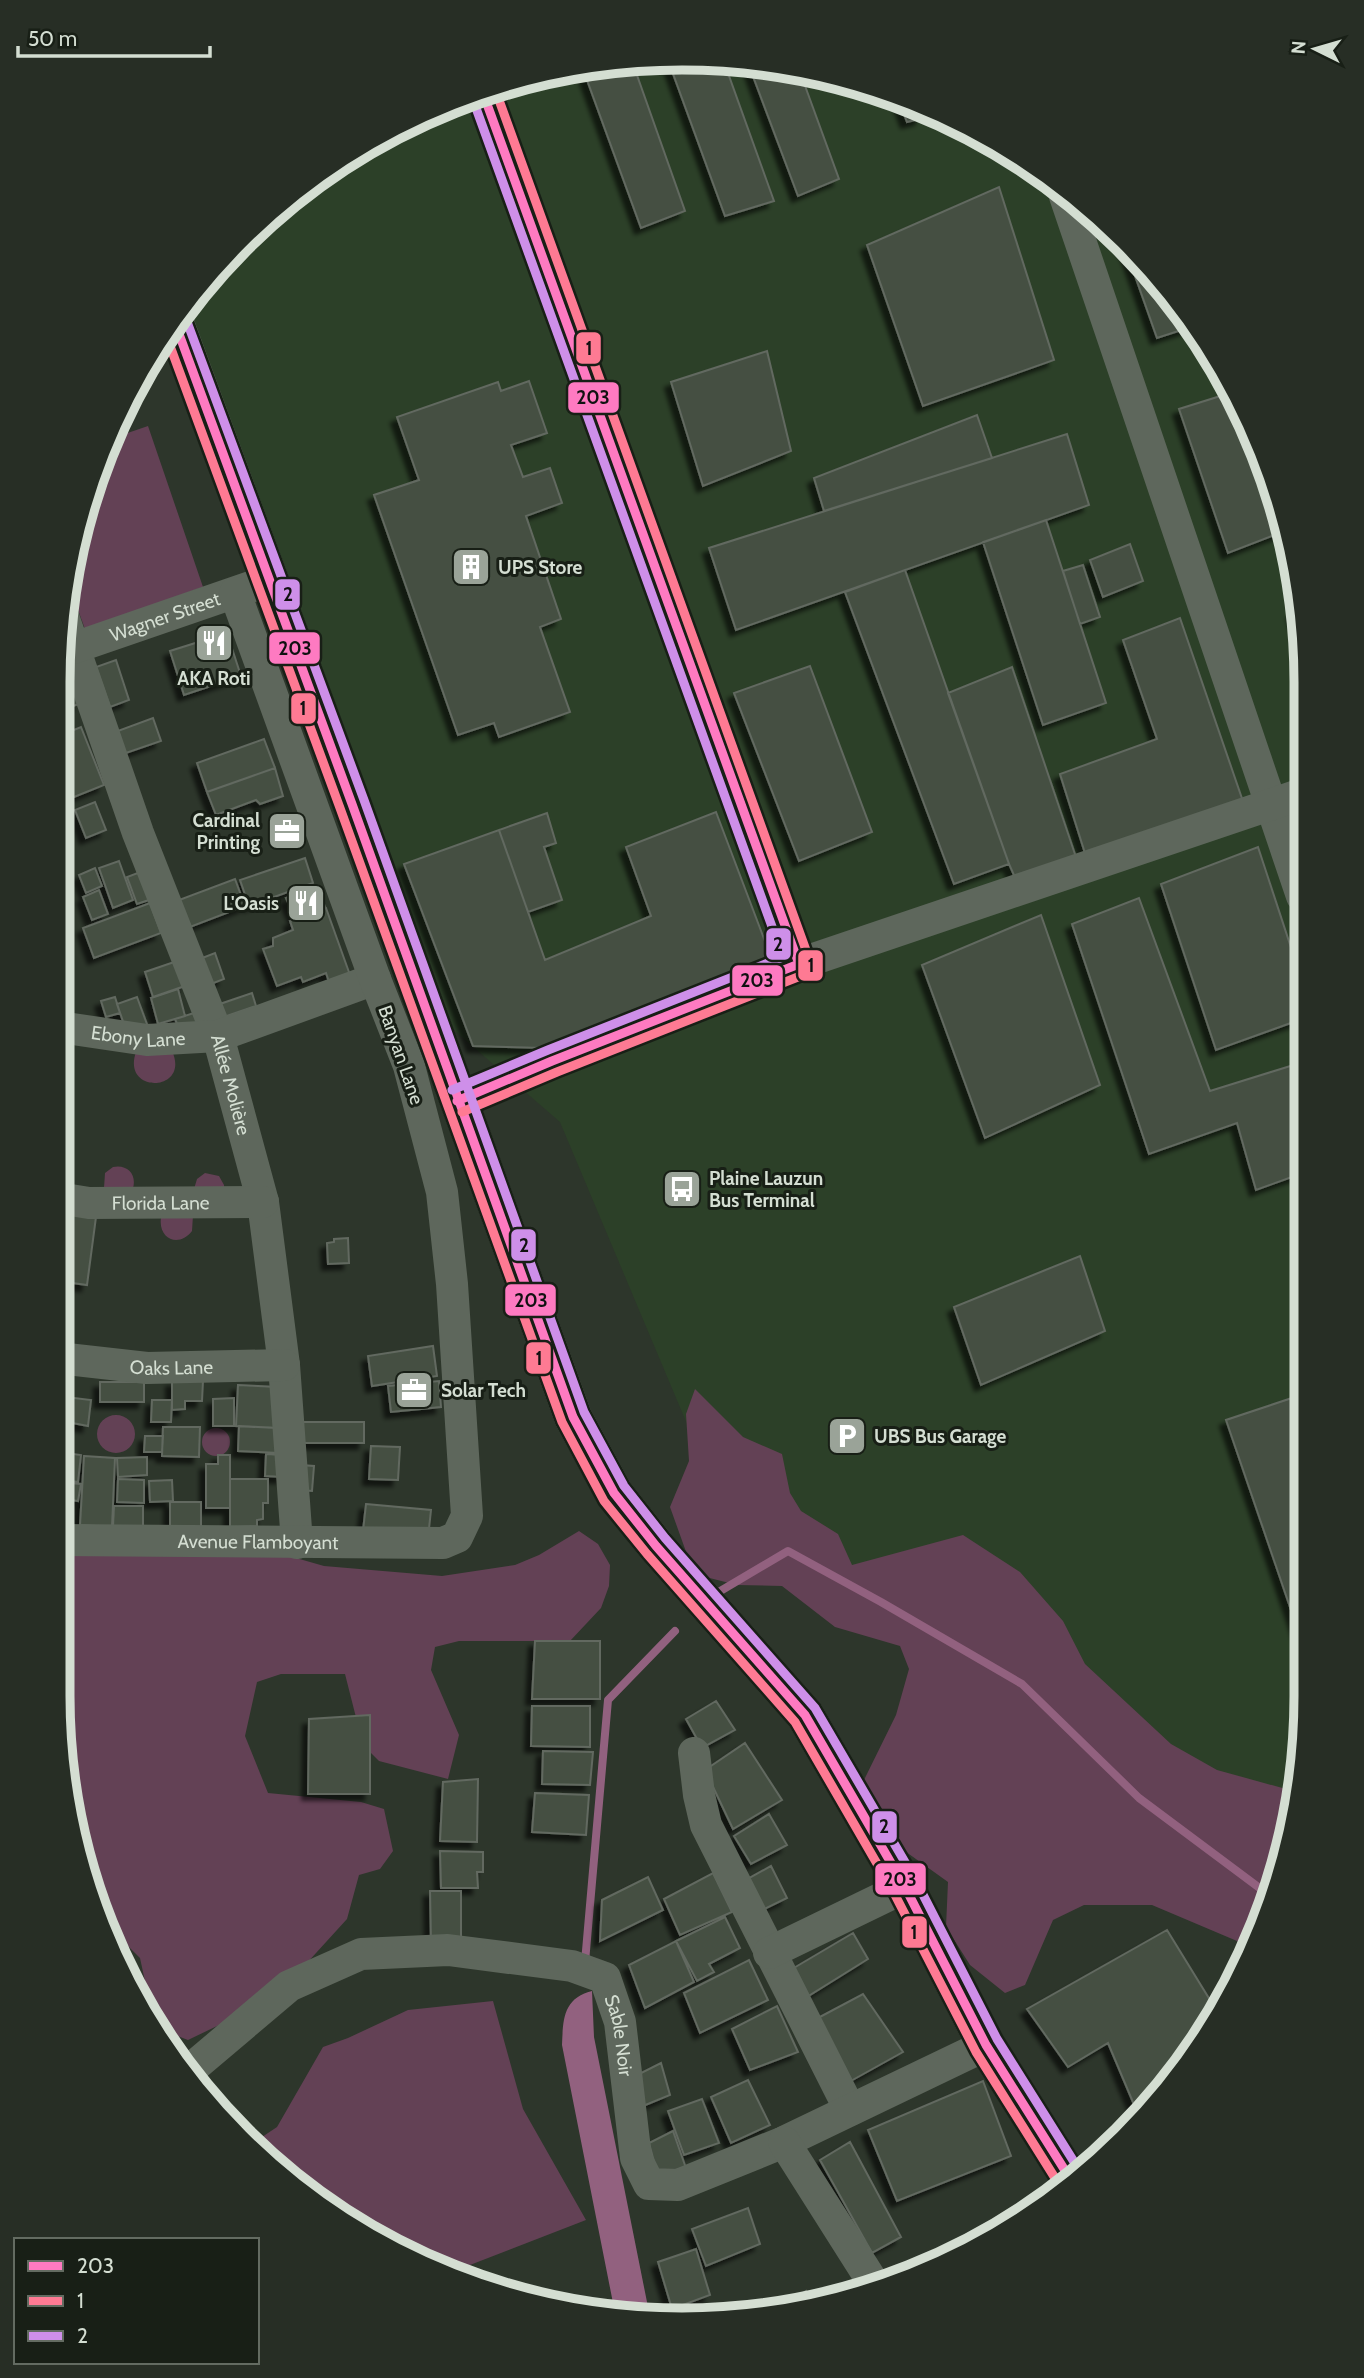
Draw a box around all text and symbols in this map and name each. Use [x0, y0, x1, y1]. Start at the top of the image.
scale bar [18, 14, 210, 58]
north arrow [1280, 14, 1350, 84]
text: 50 m [28, 26, 77, 51]
text: N [1287, 40, 1311, 55]
line badge: 1 [575, 331, 602, 365]
text: 1 [585, 337, 593, 360]
line badge: 203 [567, 381, 620, 414]
text: 203 [576, 386, 610, 409]
building icon: UPS Store [450, 546, 492, 588]
place label: UPS Store [498, 556, 583, 579]
line badge: 2 [274, 578, 301, 611]
text: 2 [283, 583, 293, 606]
street label: Wagner Street [107, 587, 224, 646]
restaurant icon: AKA Roti [193, 622, 235, 664]
line badge: 203 [268, 631, 321, 665]
text: 203 [278, 637, 312, 660]
place label: AKA Roti [177, 667, 251, 690]
line badge: 1 [290, 692, 317, 725]
text: 1 [299, 697, 307, 720]
place label: Cardinal Printing [193, 809, 260, 854]
office icon: Cardinal Printing [266, 810, 308, 852]
restaurant icon: L'Oasis [285, 882, 327, 924]
place label: L'Oasis [223, 892, 279, 915]
line badge: 2 [765, 927, 792, 961]
text: 2 [773, 933, 783, 956]
line badge: 1 [797, 949, 824, 982]
text: 1 [807, 954, 815, 977]
line badge: 203 [731, 964, 784, 997]
text: 203 [740, 969, 774, 992]
street label: Banyan Lane [373, 1002, 429, 1108]
street label: Ebony Lane [90, 1020, 186, 1052]
street label: Allée Molière [207, 1032, 256, 1138]
place label: Plaine Lauzun Bus Terminal [709, 1167, 823, 1212]
bus stop icon: Plaine Lauzun Bus Terminal [661, 1168, 703, 1210]
street label: Florida Lane [112, 1191, 210, 1214]
line badge: 2 [510, 1228, 537, 1262]
text: 2 [519, 1234, 529, 1257]
line badge: 203 [504, 1283, 557, 1317]
text: 203 [514, 1289, 548, 1312]
line badge: 1 [525, 1341, 552, 1375]
text: 1 [535, 1347, 543, 1370]
street label: Oaks Lane [129, 1355, 214, 1380]
office icon: Solar Tech [393, 1369, 435, 1411]
place label: Solar Tech [441, 1379, 526, 1402]
parking icon: UBS Bus Garage [826, 1415, 868, 1457]
place label: UBS Bus Garage [874, 1425, 1007, 1448]
street label: Avenue Flamboyant [177, 1529, 339, 1554]
line badge: 2 [871, 1810, 898, 1844]
text: 2 [879, 1815, 889, 1838]
line badge: 203 [874, 1862, 927, 1896]
text: 203 [883, 1868, 917, 1891]
line badge: 1 [901, 1915, 928, 1949]
text: 1 [910, 1921, 918, 1944]
street label: Sable Noir [600, 1992, 638, 2078]
legend [14, 2238, 259, 2364]
text: 203 [77, 2253, 114, 2278]
text: 1 [77, 2288, 84, 2313]
text: 2 [77, 2323, 88, 2348]

